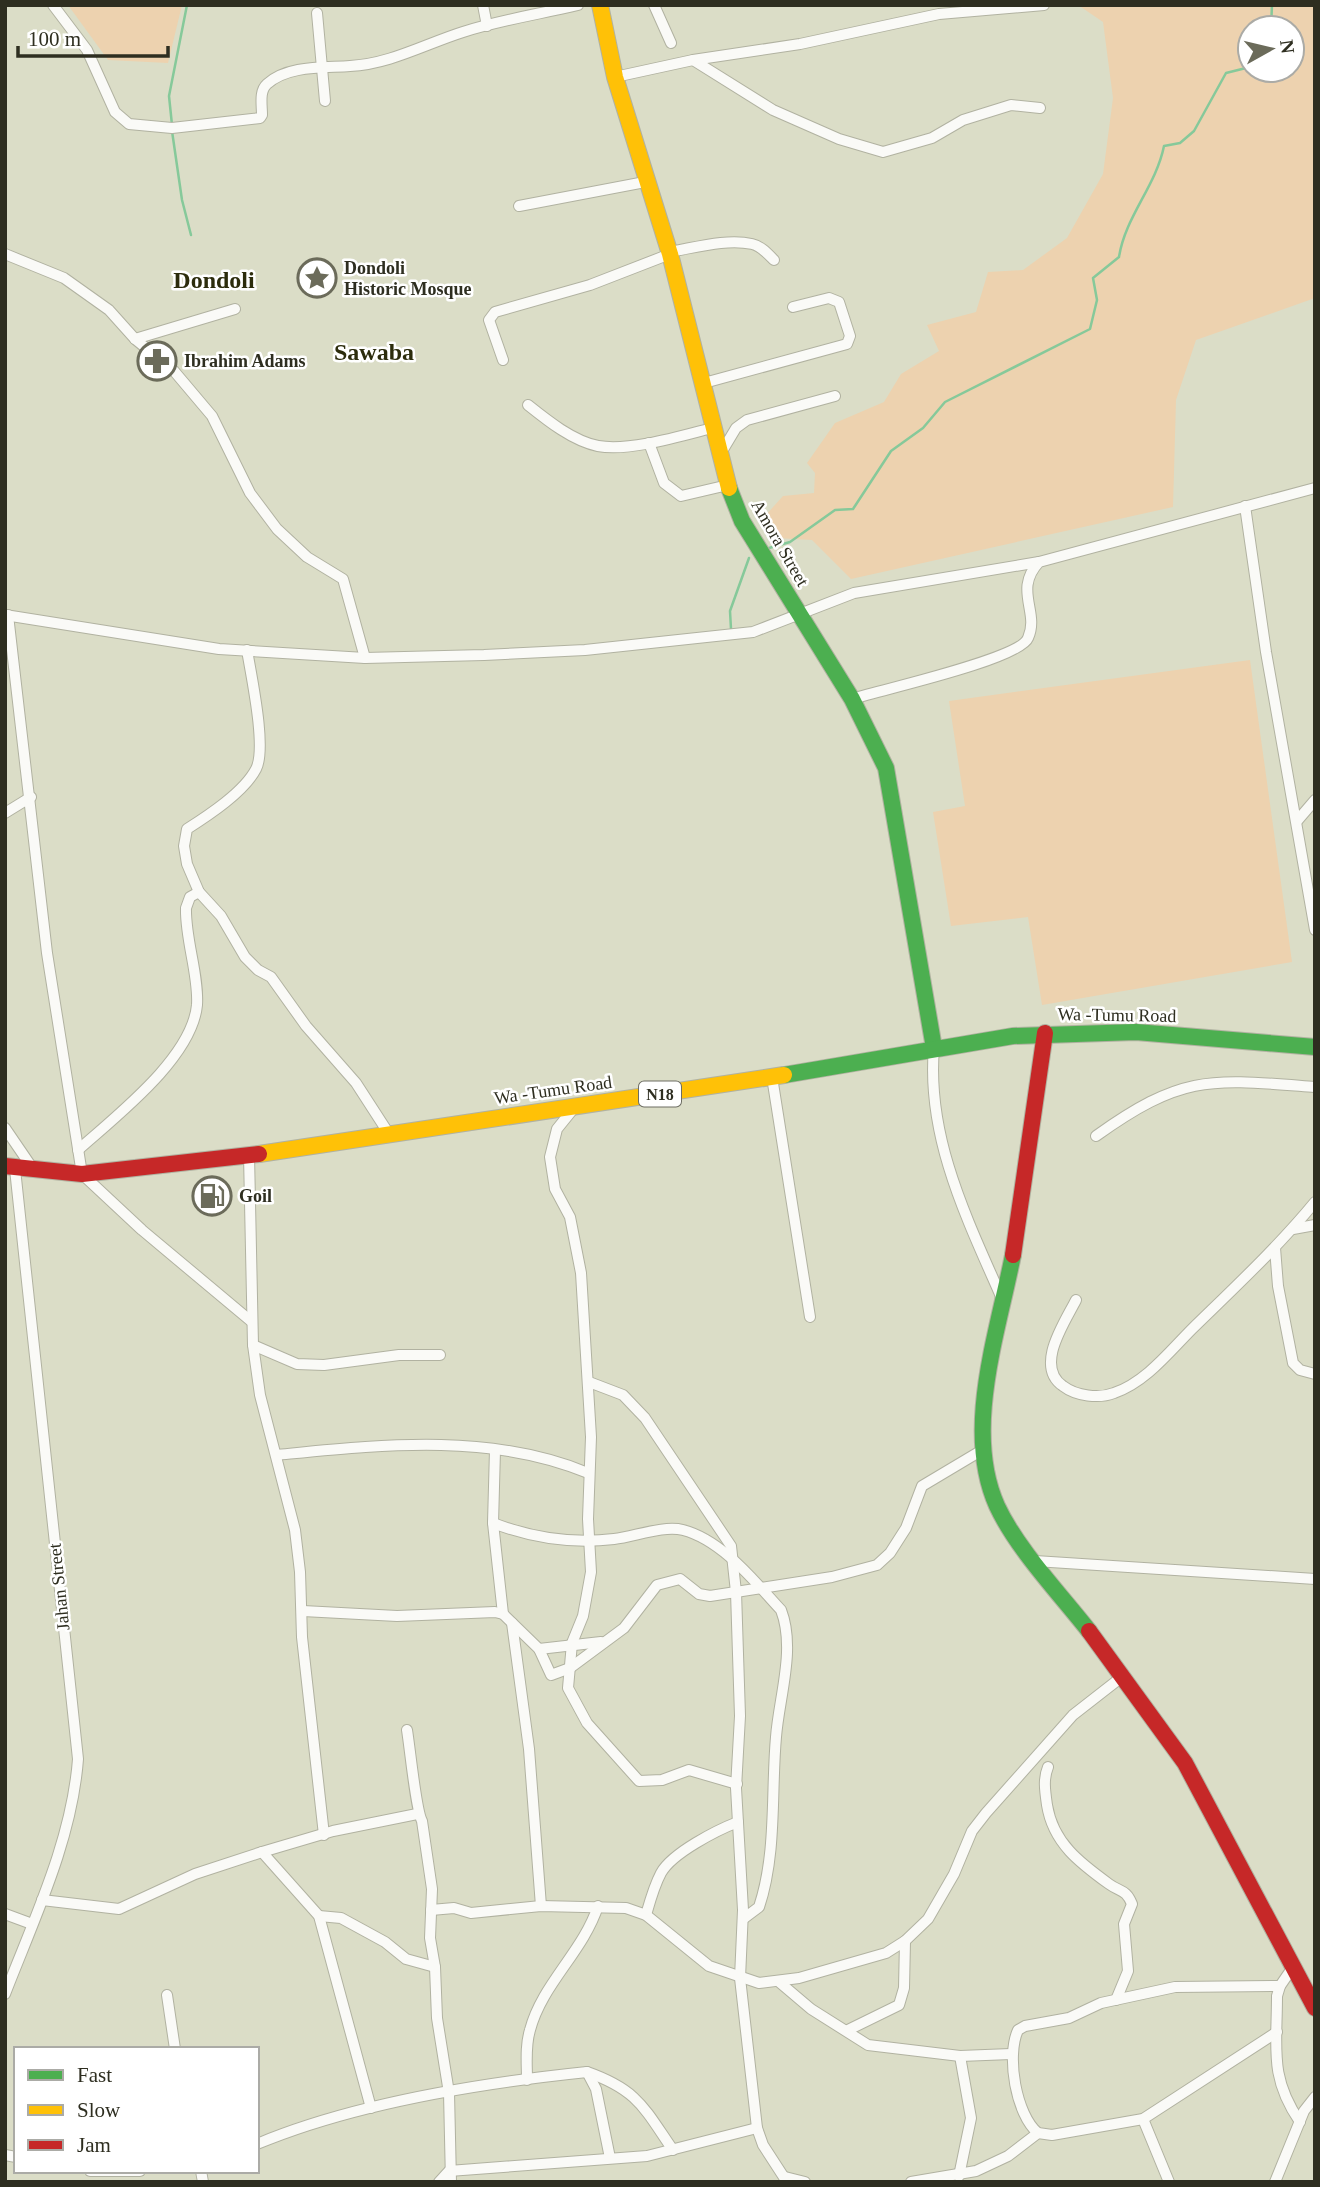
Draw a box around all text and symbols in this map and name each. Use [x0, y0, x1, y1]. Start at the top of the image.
scale bar [18, 14, 168, 58]
north arrow [1236, 14, 1306, 84]
text: 100 m [28, 27, 81, 51]
text: N [1276, 38, 1299, 55]
place icon: Dondoli Historic Mosque [296, 257, 338, 299]
place label: Dondoli Historic Mosque [344, 258, 472, 299]
district label: Dondoli [173, 267, 255, 293]
district label: Sawaba [334, 339, 414, 365]
pharmacy icon: Ibrahim Adams [136, 340, 178, 382]
place label: Ibrahim Adams [184, 351, 306, 371]
street label: Amora Street [747, 496, 813, 590]
street label: Wa -Tumu Road [1057, 1004, 1177, 1026]
street label: Wa -Tumu Road [493, 1072, 613, 1108]
road number: N18 [639, 1082, 681, 1106]
fuel station icon: Goil [191, 1175, 233, 1217]
place label: Goil [239, 1186, 272, 1206]
street label: Jahan Street [44, 1542, 74, 1632]
legend [14, 2047, 259, 2173]
text: Fast [77, 2063, 112, 2087]
text: Slow [77, 2098, 121, 2122]
text: Jam [77, 2133, 111, 2157]

